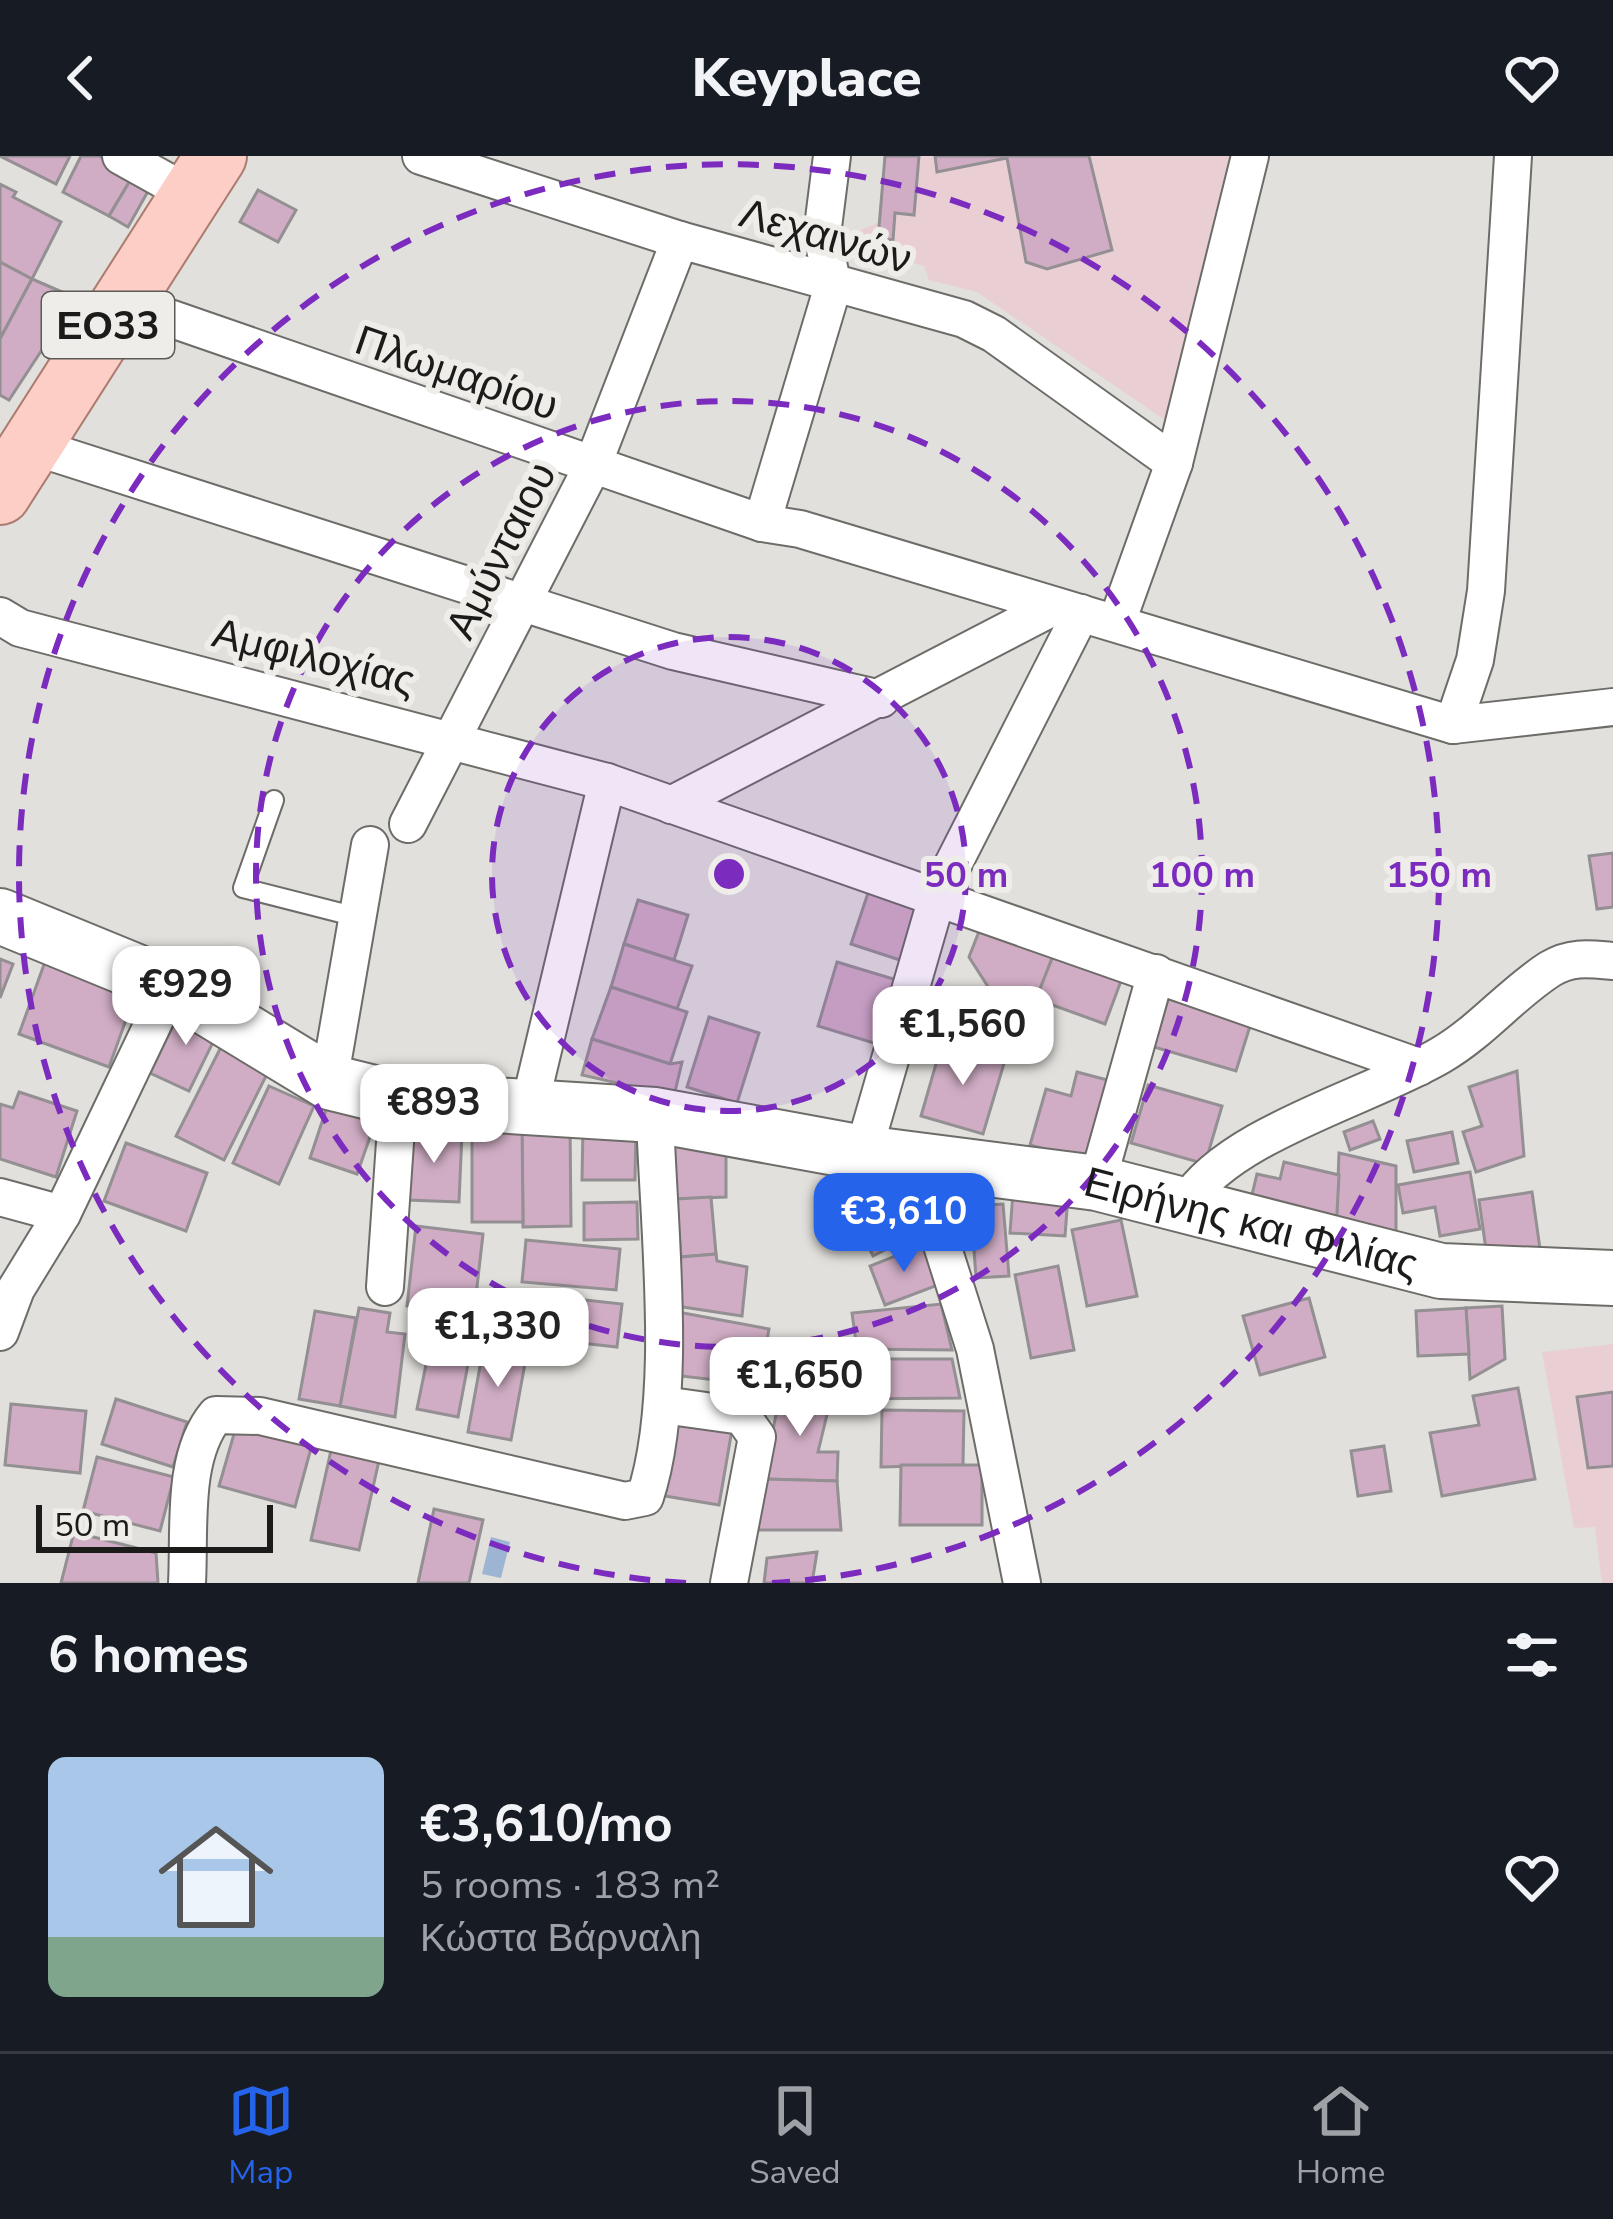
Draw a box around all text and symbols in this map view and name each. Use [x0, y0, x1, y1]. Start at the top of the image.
text: Keyplace [691, 41, 922, 115]
icon: back [48, 45, 114, 111]
icon: heart [1499, 45, 1565, 111]
street label: Λεχαινών [733, 185, 918, 288]
road number: ΕΟ33 [42, 292, 174, 358]
street label: Πλωμαρίου [348, 312, 565, 435]
street label: Αμύνταιου [432, 452, 570, 649]
street label: Αμφιλοχίας [206, 605, 421, 710]
text: 50 m [924, 851, 1008, 900]
text: 100 m [1149, 851, 1255, 900]
text: 150 m [1386, 851, 1492, 900]
centre of rings [708, 853, 750, 895]
pin: €929 [115, 946, 257, 1048]
text: €929 [139, 958, 233, 1011]
pin: €1,560 [865, 986, 1061, 1088]
text: €1,560 [900, 998, 1026, 1051]
pin: €893 [363, 1064, 505, 1166]
text: €893 [387, 1076, 481, 1129]
street label: Ειρήνης και Φιλίας [1078, 1154, 1424, 1294]
pin: €3,610 [806, 1173, 1002, 1275]
text: €3,610 [841, 1185, 967, 1238]
pin: €1,330 [400, 1288, 596, 1390]
text: €1,330 [435, 1300, 561, 1353]
pin: €1,650 [702, 1337, 898, 1439]
text: €1,650 [737, 1349, 863, 1402]
scale bar [36, 1499, 273, 1552]
text: 50 m [54, 1503, 130, 1548]
text: 6 homes [48, 1620, 249, 1690]
icon: filters [1499, 1622, 1565, 1688]
text: €3,610/mo [420, 1789, 673, 1859]
icon: home [144, 1805, 288, 1949]
icon: heart [1499, 1844, 1565, 1910]
text: 5 rooms · 183 m² [420, 1859, 720, 1912]
text: Κώστα Βάρναλη [420, 1912, 701, 1965]
tab: Map [228, 2078, 294, 2195]
tab: Saved [749, 2078, 840, 2195]
tab: Home [1296, 2078, 1385, 2195]

